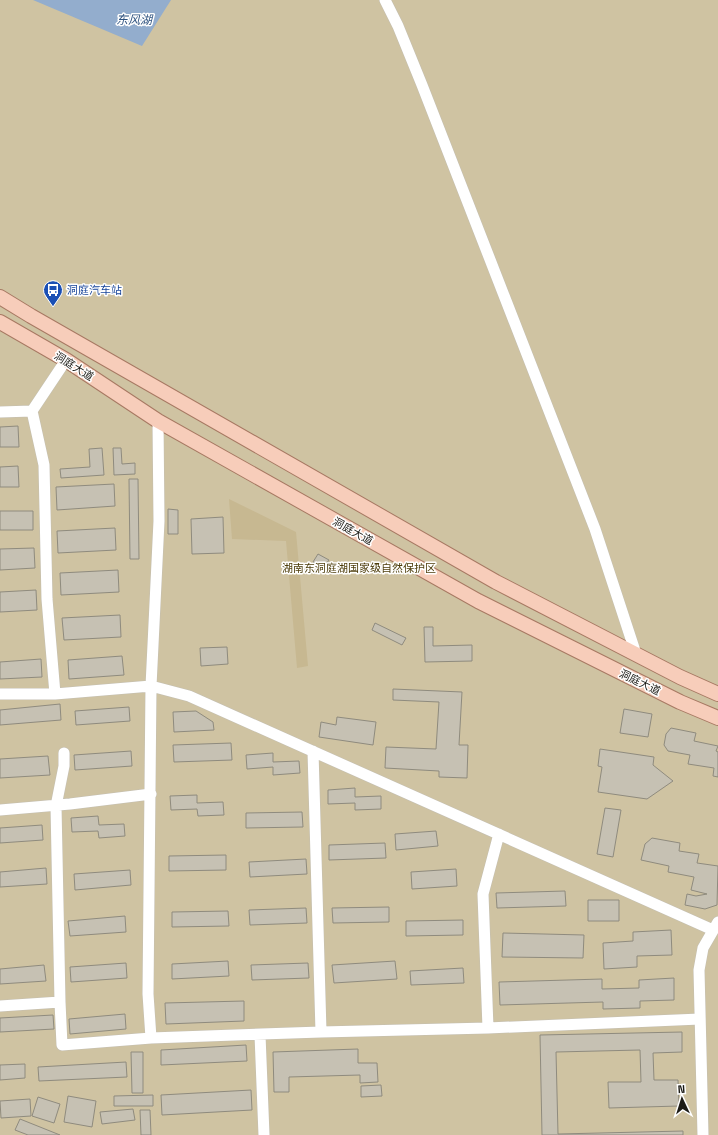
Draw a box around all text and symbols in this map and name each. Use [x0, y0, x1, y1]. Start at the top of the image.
water label: 东风湖 [116, 12, 154, 28]
bus stop icon: 洞庭汽车站 [42, 279, 64, 307]
place label: 洞庭汽车站 [67, 283, 122, 297]
street label: 洞庭大道 [52, 348, 96, 384]
street label: 洞庭大道 [330, 514, 376, 548]
park label: 湖南东洞庭湖国家级自然保护区 [282, 561, 436, 575]
street label: 洞庭大道 [617, 666, 663, 698]
north arrow [662, 1079, 702, 1119]
text: N [677, 1082, 685, 1096]

